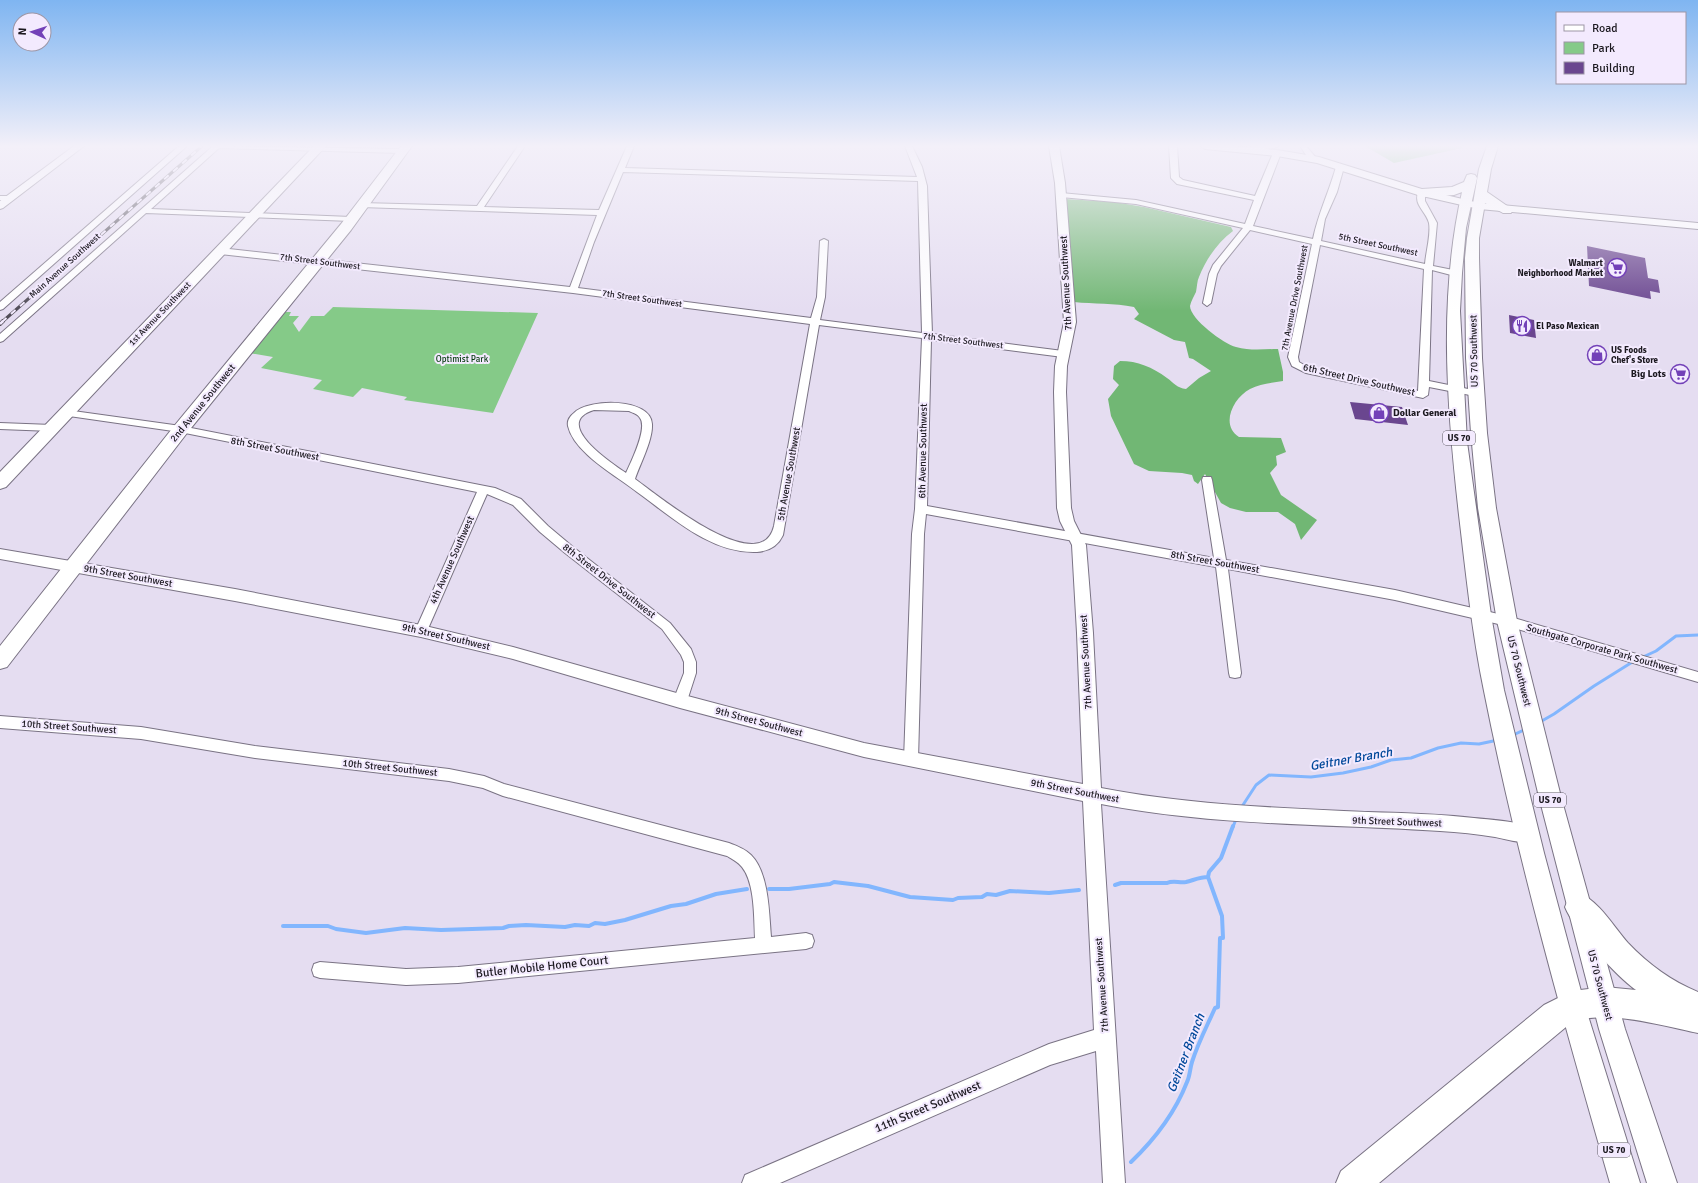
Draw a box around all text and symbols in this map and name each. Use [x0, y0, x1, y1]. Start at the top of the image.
north arrow [12, 12, 52, 52]
legend [1556, 12, 1686, 84]
text: Road [1592, 21, 1618, 36]
text: N [16, 27, 29, 36]
text: Park [1592, 41, 1615, 56]
text: Building [1592, 61, 1635, 76]
street label: Main Avenue Southwest [27, 231, 103, 301]
street label: 5th Street Southwest [1337, 231, 1419, 259]
street label: 7th Avenue Southwest [1057, 235, 1074, 331]
street label: 7th Avenue Drive Southwest [1279, 244, 1311, 352]
street label: 7th Street Southwest [279, 252, 361, 272]
supermarket icon: Walmart Neighborhood Market [1606, 257, 1628, 279]
place label: Walmart Neighborhood Market [1518, 258, 1604, 279]
street label: 1st Avenue Southwest [127, 280, 193, 348]
street label: 7th Street Southwest [601, 288, 683, 310]
street label: US 70 Southwest [1467, 314, 1481, 387]
restaurant icon: El Paso Mexican [1511, 315, 1533, 337]
place label: El Paso Mexican [1536, 321, 1599, 332]
street label: 7th Street Southwest [922, 331, 1004, 351]
shop icon: US Foods Chef's Store [1586, 344, 1608, 366]
place label: US Foods Chef's Store [1611, 345, 1659, 366]
park label: Optimist Park [436, 354, 489, 365]
street label: 2nd Avenue Southwest [168, 361, 238, 444]
street label: 6th Street Drive Southwest [1302, 361, 1417, 399]
supermarket icon: Big Lots [1669, 363, 1691, 385]
place label: Big Lots [1631, 368, 1667, 380]
shop icon: Dollar General [1368, 402, 1390, 424]
street label: 6th Avenue Southwest [916, 403, 930, 499]
place label: Dollar General [1393, 407, 1456, 419]
street label: 5th Avenue Southwest [775, 426, 803, 522]
road number: US 70 [1443, 431, 1475, 445]
street label: 8th Street Southwest [230, 435, 321, 464]
street label: 4th Avenue Southwest [427, 514, 477, 606]
street label: 8th Street Drive Southwest [560, 541, 658, 621]
street label: 8th Street Southwest [1170, 548, 1261, 576]
street label: 9th Street Southwest [83, 562, 174, 590]
street label: 7th Avenue Southwest [1077, 614, 1094, 710]
street label: 9th Street Southwest [401, 621, 492, 653]
street label: Southgate Corporate Park Southwest [1525, 622, 1680, 677]
street label: US 70 Southwest [1504, 634, 1534, 708]
street label: 9th Street Southwest [714, 705, 804, 740]
street label: 10th Street Southwest [21, 718, 117, 736]
water label: Geitner Branch [1309, 744, 1394, 774]
street label: 10th Street Southwest [342, 757, 438, 779]
street label: 9th Street Southwest [1030, 777, 1121, 806]
road number: US 70 [1534, 793, 1566, 807]
street label: 9th Street Southwest [1352, 814, 1443, 830]
street label: 7th Avenue Southwest [1093, 937, 1111, 1033]
street label: US 70 Southwest [1585, 948, 1615, 1022]
street label: Butler Mobile Home Court [475, 953, 609, 981]
water label: Geitner Branch [1164, 1010, 1209, 1095]
street label: 11th Street Southwest [872, 1078, 984, 1136]
road number: US 70 [1598, 1143, 1630, 1157]

